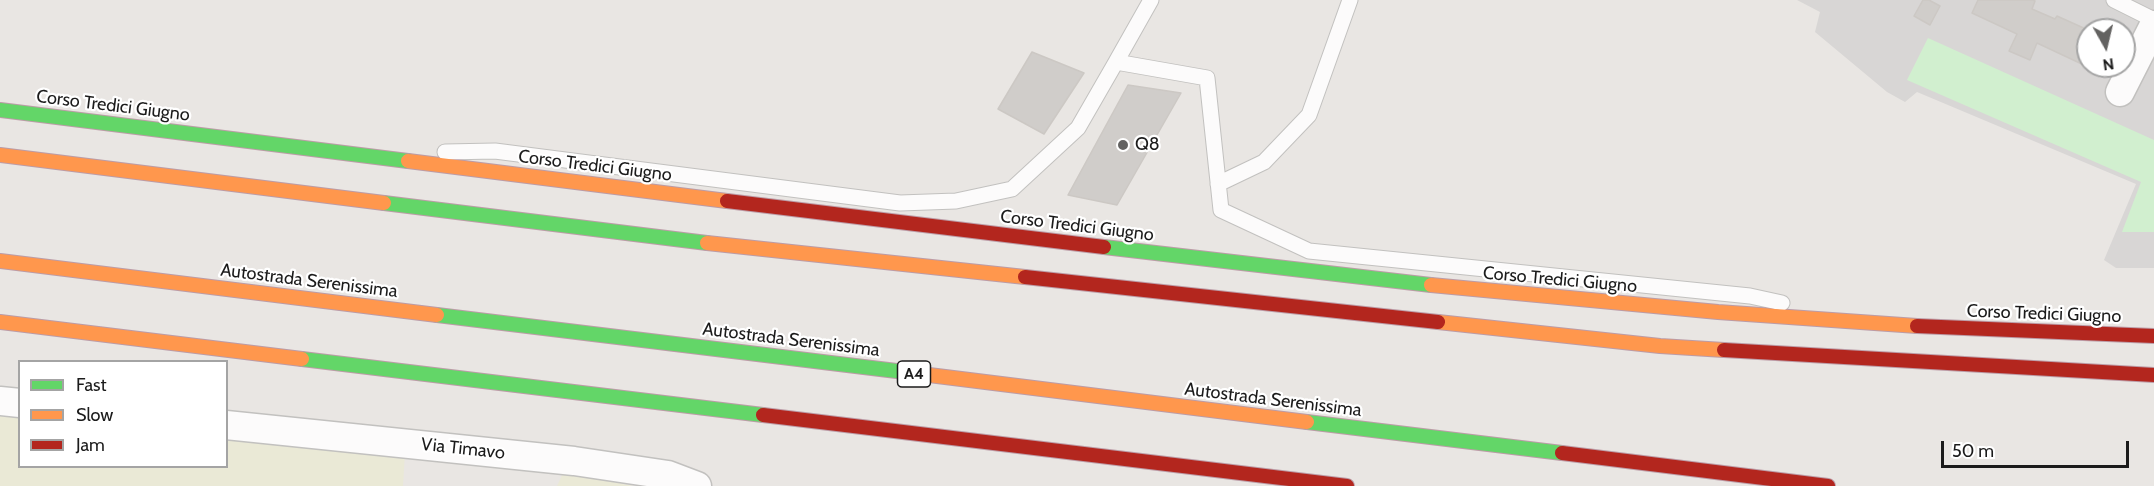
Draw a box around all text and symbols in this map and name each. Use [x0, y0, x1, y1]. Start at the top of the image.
north arrow [2076, 18, 2136, 78]
text: N [2101, 54, 2115, 75]
street label: Corso Tredici Giugno [35, 86, 191, 126]
place label: Q8 [1135, 134, 1160, 156]
marker: Q8 [1116, 138, 1130, 152]
street label: Corso Tredici Giugno [517, 146, 673, 186]
street label: Corso Tredici Giugno [999, 206, 1155, 246]
street label: Autostrada Serenissima [219, 259, 399, 303]
street label: Corso Tredici Giugno [1482, 263, 1638, 297]
street label: Corso Tredici Giugno [1966, 301, 2122, 327]
street label: Autostrada Serenissima [701, 318, 881, 362]
legend [18, 360, 228, 468]
road number: A4 [898, 361, 930, 387]
text: Fast [76, 374, 107, 396]
street label: Autostrada Serenissima [1183, 378, 1363, 422]
text: Slow [76, 404, 113, 426]
scale bar [1944, 429, 2132, 467]
text: Jam [76, 434, 105, 456]
street label: Via Timavo [420, 434, 506, 464]
text: 50 m [1952, 440, 1994, 462]

